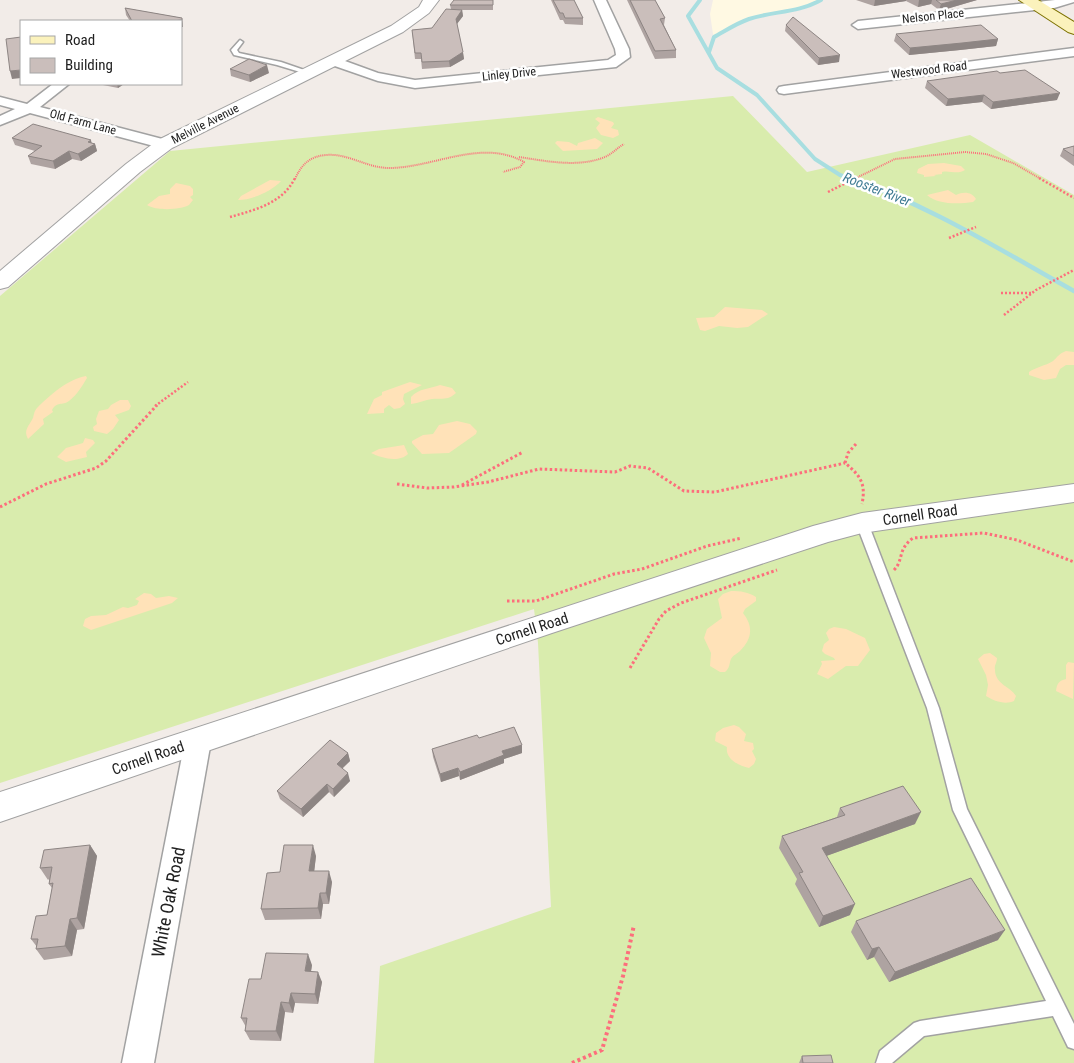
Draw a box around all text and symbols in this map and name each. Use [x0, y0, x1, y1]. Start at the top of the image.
street label: Nelson Place [901, 6, 965, 26]
legend [20, 20, 182, 85]
text: Road [65, 31, 95, 49]
text: Building [65, 56, 113, 74]
street label: Westwood Road [890, 58, 968, 82]
street label: Linley Drive [481, 64, 537, 84]
street label: Melville Avenue [169, 101, 241, 147]
street label: Old Farm Lane [48, 106, 118, 138]
water label: Rooster River [841, 169, 914, 210]
street label: Cornell Road [881, 501, 959, 529]
street label: Cornell Road [493, 609, 571, 649]
street label: Cornell Road [109, 737, 187, 779]
street label: White Oak Road [147, 845, 189, 959]

